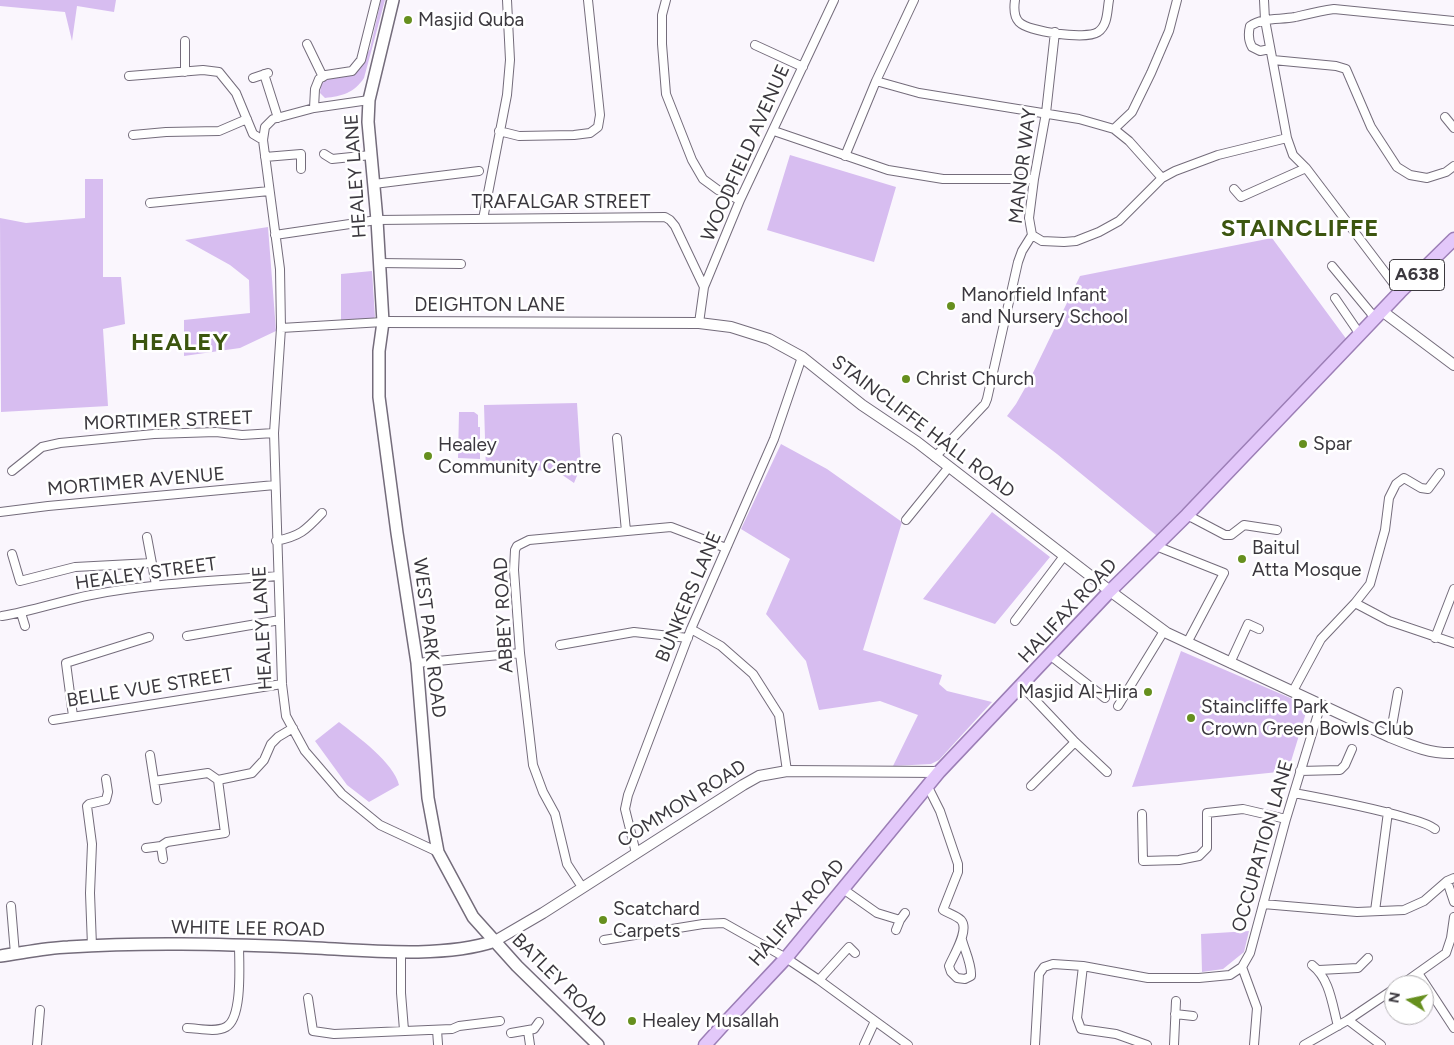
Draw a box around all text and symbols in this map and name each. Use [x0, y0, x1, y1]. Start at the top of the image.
place label: Masjid Quba [418, 9, 524, 31]
marker: Masjid Quba [402, 14, 414, 26]
street label: WOODFIELD AVENUE [697, 61, 795, 245]
street label: MANOR WAY [1005, 107, 1041, 225]
street label: HEALEY LANE [340, 113, 372, 239]
street label: TRAFALGAR STREET [471, 191, 651, 213]
district label: STAINCLIFFE [1219, 215, 1381, 243]
road number: A638 [1390, 260, 1444, 290]
place label: Manorfield Infant and Nursery School [961, 284, 1128, 328]
street label: DEIGHTON LANE [414, 294, 566, 316]
marker: Manorfield Infant and Nursery School [945, 300, 957, 312]
district label: HEALEY [130, 329, 230, 357]
street label: STAINCLIFFE HALL ROAD [827, 351, 1019, 503]
place label: Christ Church [916, 368, 1034, 390]
marker: Christ Church [900, 373, 912, 385]
street label: MORTIMER STREET [83, 407, 253, 435]
place label: Spar [1313, 433, 1352, 455]
place label: Healey Community Centre [438, 434, 601, 478]
marker: Spar [1297, 438, 1309, 450]
marker: Healey Community Centre [422, 450, 434, 462]
street label: MORTIMER AVENUE [46, 463, 226, 501]
street label: BUNKERS LANE [651, 528, 727, 666]
place label: Baitul Atta Mosque [1252, 537, 1361, 581]
street label: HEALEY STREET [74, 553, 218, 595]
marker: Baitul Atta Mosque [1236, 553, 1248, 565]
street label: HALIFAX ROAD [1014, 554, 1122, 668]
street label: ABBEY ROAD [490, 556, 518, 674]
street label: WEST PARK ROAD [408, 557, 450, 719]
street label: HEALEY LANE [248, 565, 278, 691]
street label: BELLE VUE STREET [65, 664, 235, 712]
place label: Masjid Al-Hira [1018, 681, 1138, 703]
marker: Masjid Al-Hira [1142, 686, 1154, 698]
place label: Staincliffe Park Crown Green Bowls Club [1201, 696, 1414, 740]
marker: Staincliffe Park Crown Green Bowls Club [1185, 712, 1197, 724]
street label: COMMON ROAD [613, 755, 751, 853]
street label: OCCUPATION LANE [1228, 757, 1298, 935]
street label: HALIFAX ROAD [744, 855, 850, 971]
place label: Scatchard Carpets [613, 898, 700, 942]
marker: Scatchard Carpets [597, 914, 609, 926]
street label: WHITE LEE ROAD [171, 916, 325, 942]
street label: BATLEY ROAD [507, 929, 611, 1033]
north arrow [1384, 975, 1434, 1025]
text: N [1385, 991, 1404, 1004]
place label: Healey Musallah [642, 1010, 779, 1032]
marker: Healey Musallah [626, 1015, 638, 1027]

